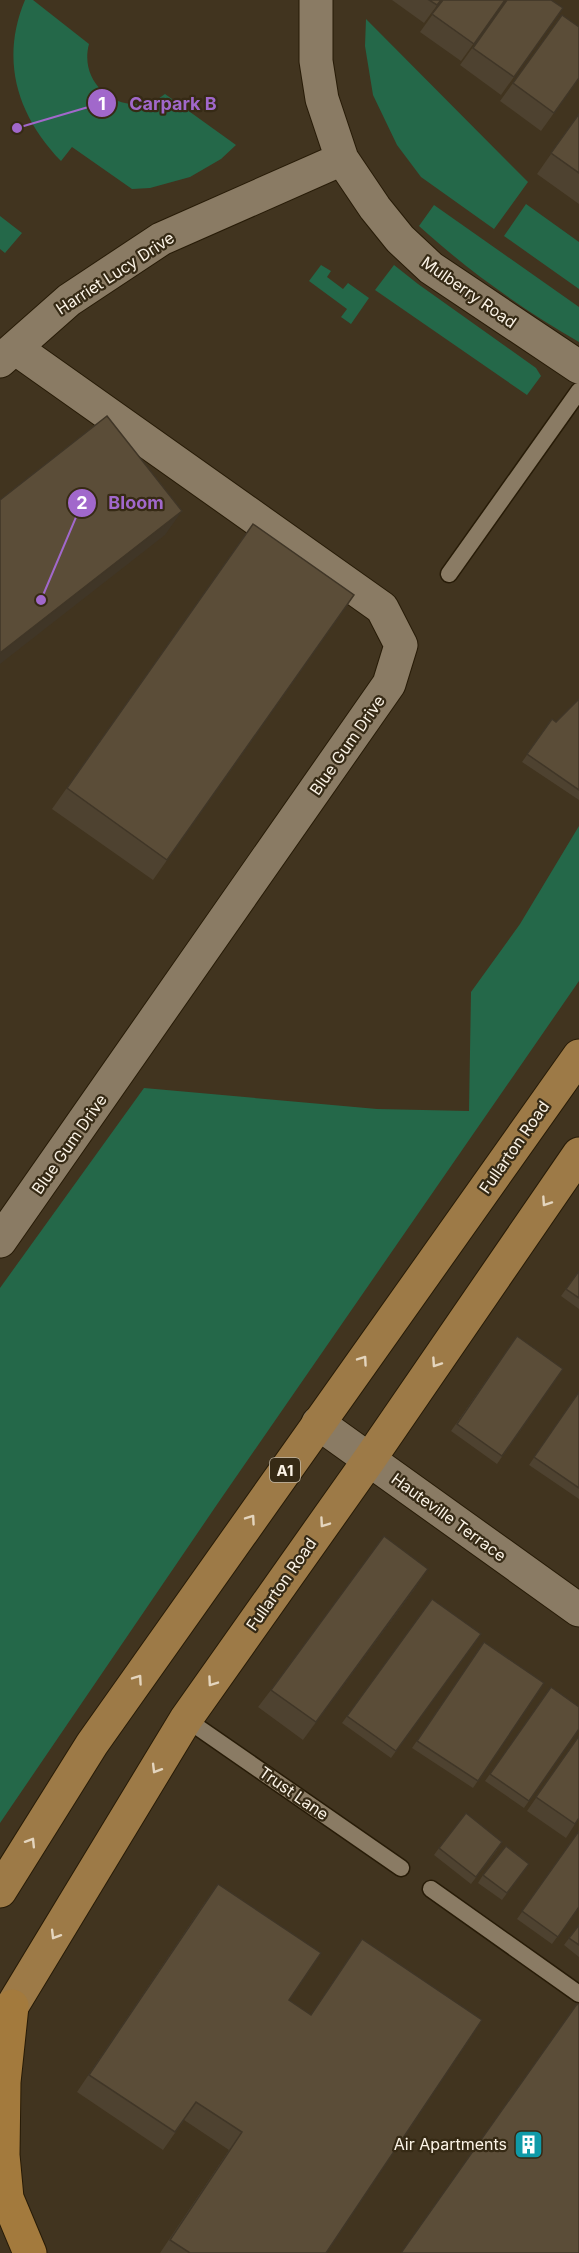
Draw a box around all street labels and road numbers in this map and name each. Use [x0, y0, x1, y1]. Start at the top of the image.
street label: Harriet Lucy Drive [52, 227, 178, 319]
street label: Mulberry Road [418, 252, 520, 332]
street label: Blue Gum Drive [305, 691, 389, 799]
street label: Blue Gum Drive [27, 1090, 111, 1198]
street label: Fullarton Road [475, 1097, 553, 1197]
road number: A1 [270, 1458, 300, 1482]
street label: Hauteville Terrace [388, 1469, 510, 1565]
street label: Fullarton Road [242, 1534, 320, 1634]
street label: Trust Lane [256, 1762, 332, 1824]

